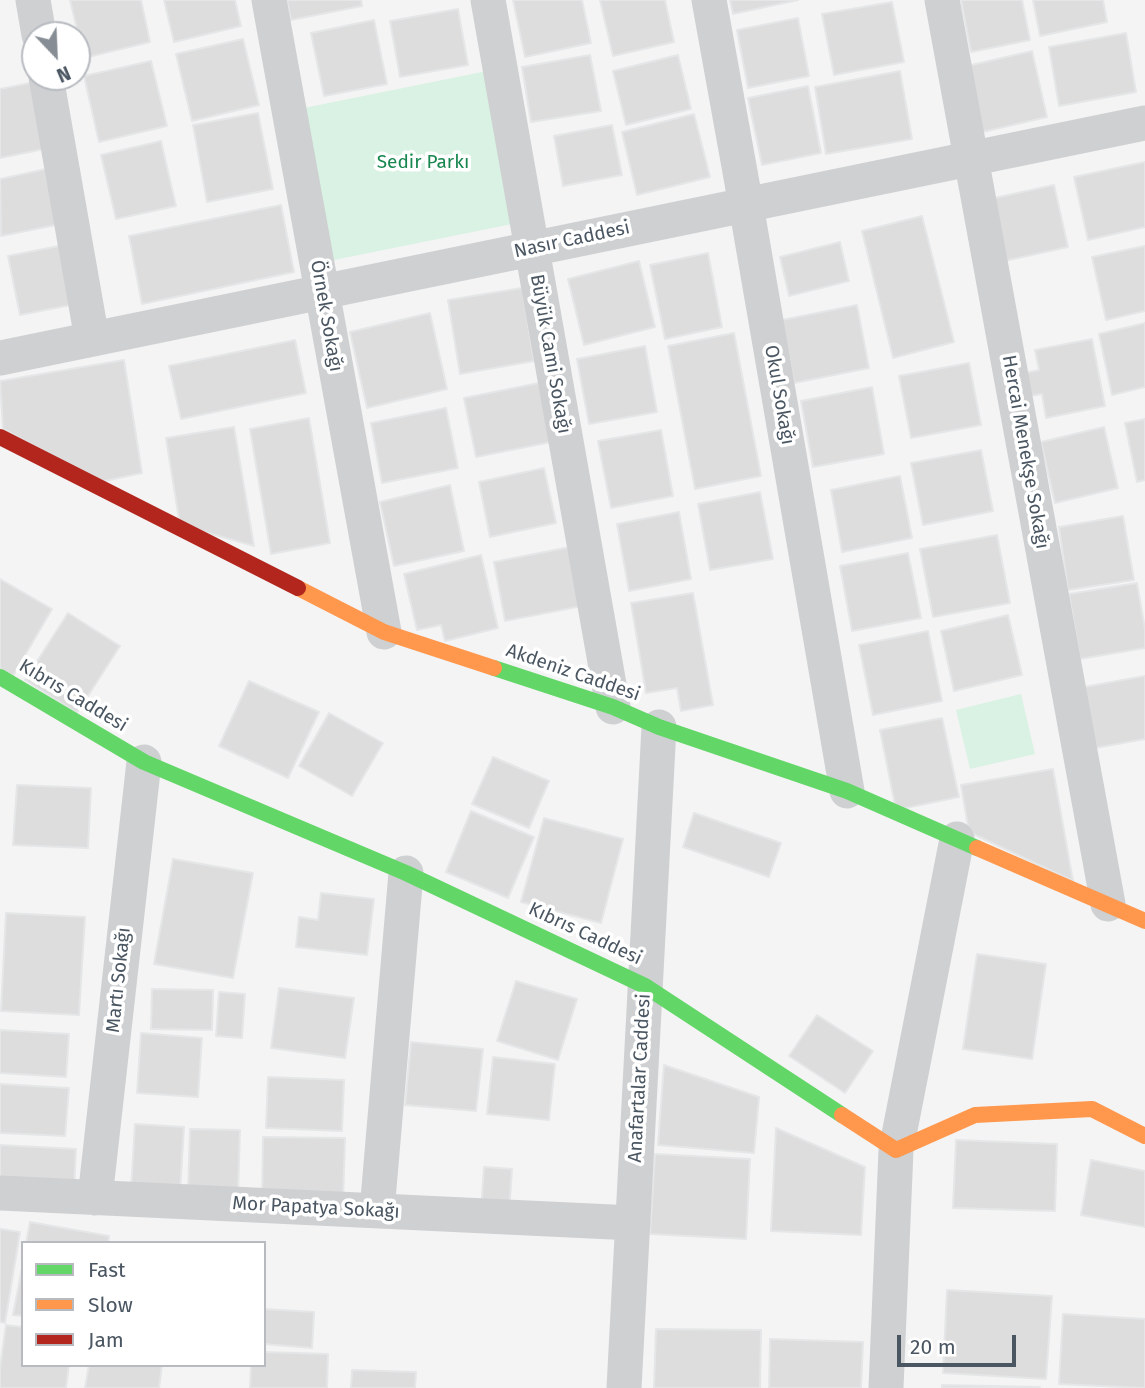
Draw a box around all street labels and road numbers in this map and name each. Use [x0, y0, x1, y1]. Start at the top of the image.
street label: Nasır Caddesi [512, 217, 632, 263]
street label: Örnek Sokağı [305, 258, 347, 374]
street label: Büyük Cami Sokağı [525, 272, 575, 436]
street label: Okul Sokağı [759, 343, 799, 447]
street label: Hercai Menekşe Sokağı [997, 353, 1053, 551]
street label: Akdeniz Caddesi [503, 639, 643, 707]
street label: Kıbrıs Caddesi [15, 655, 131, 737]
street label: Kıbrıs Caddesi [525, 898, 645, 970]
street label: Martı Sokağı [102, 926, 136, 1034]
street label: Anafartalar Caddesi [624, 993, 656, 1163]
street label: Mor Papatya Sokağı [232, 1192, 400, 1224]

